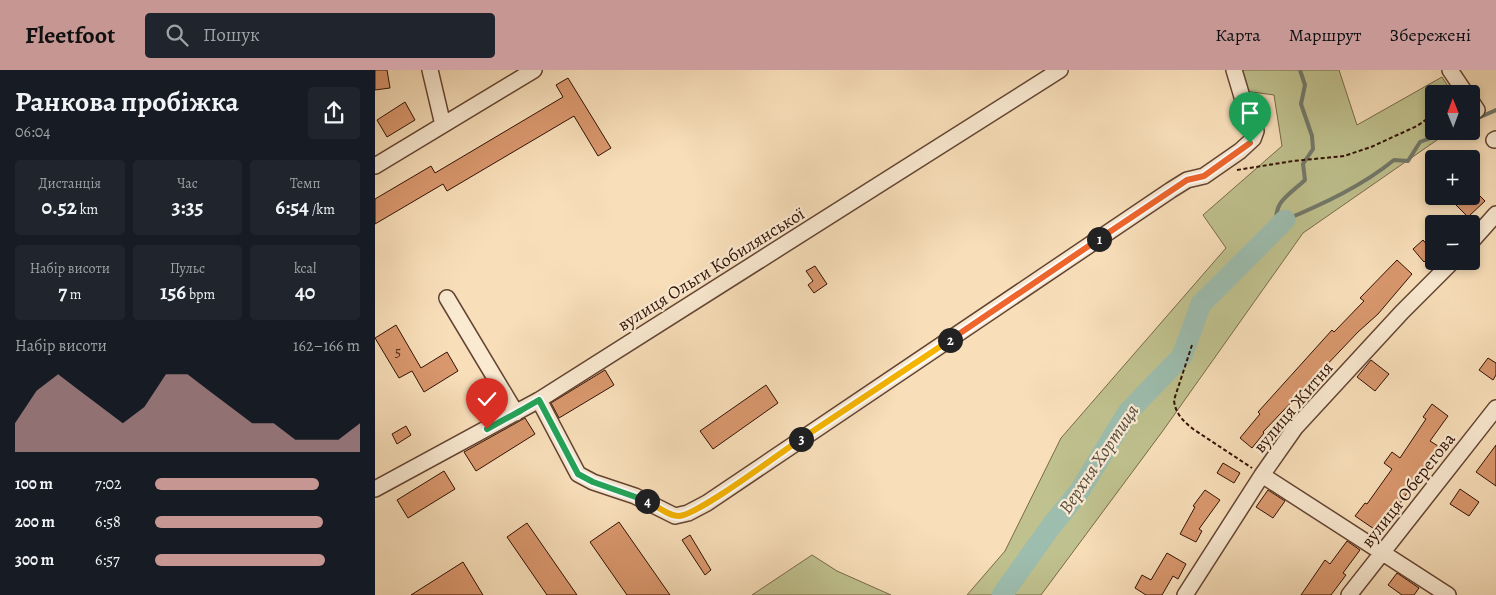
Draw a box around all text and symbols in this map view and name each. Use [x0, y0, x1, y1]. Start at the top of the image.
search box [145, 13, 495, 58]
text: Fleetfoot [25, 19, 115, 51]
icon: search [163, 21, 191, 49]
text: Пошук [203, 22, 260, 48]
text: Карта [1215, 23, 1261, 47]
text: Маршрут [1289, 23, 1362, 47]
text: Збережені [1390, 23, 1471, 47]
text: Ранкова пробіжка [15, 83, 239, 121]
north arrow [1425, 85, 1480, 140]
map controls [1425, 85, 1480, 270]
button: share [308, 87, 360, 139]
pin [1229, 92, 1271, 143]
icon: arrive [1236, 99, 1264, 127]
text: 06:04 [15, 121, 51, 143]
button: + [1425, 150, 1480, 205]
text: Дистанція [39, 174, 101, 193]
text: Час [177, 174, 198, 193]
text: Темп [290, 174, 320, 193]
text: 0.52 [41, 193, 77, 221]
text: 3:35 [171, 193, 204, 221]
text: 6:54 [275, 193, 309, 221]
text: km [77, 200, 98, 219]
text: /km [309, 200, 335, 219]
street label: вулиця Ольги Кобилянської [613, 202, 809, 336]
button: − [1425, 215, 1480, 270]
pin: 1 [1087, 226, 1111, 252]
text: 1 [1097, 230, 1102, 249]
text: Набір висоти [30, 259, 110, 278]
text: Пульс [170, 259, 205, 278]
text: kcal [294, 259, 316, 278]
text: 7 [58, 278, 67, 306]
text: 156 [160, 278, 186, 306]
text: 40 [295, 278, 315, 306]
text: m [67, 285, 82, 304]
text: bpm [186, 285, 215, 304]
pin: 2 [937, 328, 963, 352]
text: 2 [947, 331, 954, 350]
text: Набір висоти [15, 335, 107, 357]
text: 162–166 m [293, 335, 360, 357]
house number: 5 [395, 342, 401, 362]
street label: вулиця Житня [1248, 356, 1338, 458]
pin [466, 378, 508, 429]
icon: check [473, 385, 501, 413]
water label: Верхня Хортиця [1053, 399, 1145, 519]
pin: 3 [789, 426, 813, 452]
street label: вулиця Оберегова [1356, 427, 1461, 552]
text: 3 [798, 430, 805, 449]
text: 100 m [15, 473, 53, 495]
text: 7:02 [95, 473, 122, 495]
pin: 4 [635, 488, 659, 514]
text: 4 [644, 492, 651, 511]
text: 200 m [15, 511, 55, 533]
text: 6:58 [95, 511, 121, 533]
text: 300 m [15, 549, 54, 571]
text: 6:57 [95, 549, 120, 571]

